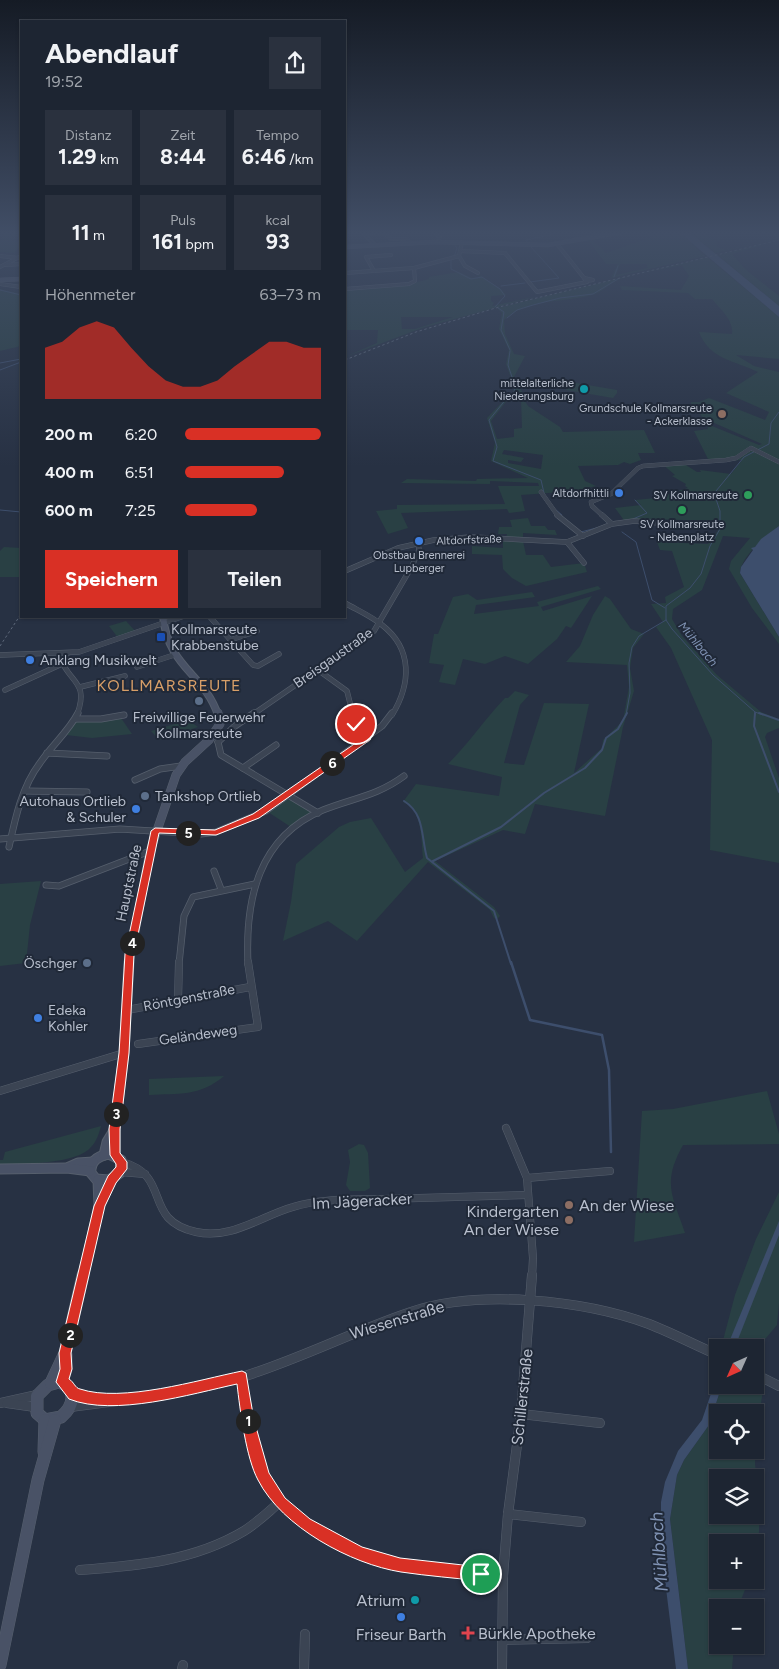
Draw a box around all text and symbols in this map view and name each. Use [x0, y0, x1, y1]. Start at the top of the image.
text: Abendlauf [45, 36, 178, 70]
button: share [269, 37, 321, 89]
text: 19:52 [45, 72, 83, 91]
text: Distanz [65, 127, 112, 144]
text: Zeit [170, 127, 196, 144]
text: Tempo [256, 127, 299, 144]
text: 1.29 [58, 144, 96, 169]
text: 8:44 [160, 144, 206, 169]
text: 6:46 [242, 144, 286, 169]
text: km [96, 151, 119, 168]
text: /km [286, 151, 313, 168]
text: Puls [170, 212, 196, 229]
text: kcal [265, 212, 290, 229]
text: 11 [72, 220, 90, 245]
text: m [90, 227, 105, 244]
text: 161 [152, 229, 182, 254]
text: 93 [266, 229, 290, 254]
text: bpm [182, 236, 214, 253]
text: Höhenmeter [45, 285, 135, 304]
text: 63–73 m [260, 285, 321, 304]
place label: mittelalterliche Niederungsburg [494, 377, 574, 403]
marker: mittelalterliche Niederungsburg [578, 383, 590, 395]
place label: Grundschule Kollmarsreute - Ackerklasse [579, 402, 712, 428]
marker: Grundschule Kollmarsreute - Ackerklasse [716, 408, 728, 420]
text: 200 m [45, 425, 93, 444]
text: 6:20 [125, 425, 157, 444]
text: 400 m [45, 463, 94, 482]
text: 6:51 [125, 463, 154, 482]
place label: Altdorfhittli [552, 487, 609, 500]
marker: Altdorfhittli [613, 487, 625, 499]
place label: SV Kollmarsreute [653, 489, 738, 502]
marker: SV Kollmarsreute [742, 489, 754, 501]
text: 600 m [45, 501, 93, 520]
text: 7:25 [125, 501, 156, 520]
marker: SV Kollmarsreute - Nebenplatz [676, 504, 688, 516]
place label: SV Kollmarsreute - Nebenplatz [640, 518, 724, 544]
street label: Altdorfstraße [436, 532, 502, 548]
marker: Obstbau Brennerei Lupberger [413, 535, 425, 547]
place label: Obstbau Brennerei Lupberger [373, 549, 465, 575]
button: Speichern [45, 550, 178, 608]
button: Teilen [188, 550, 321, 608]
water label: Mühlbach [675, 619, 721, 669]
place label: Kollmarsreute Krabbenstube [171, 621, 259, 654]
street label: Breisgaustraße [290, 624, 376, 692]
marker: Kollmarsreute Krabbenstube [155, 631, 167, 643]
place label: Anklang Musikwelt [40, 652, 157, 669]
marker: Anklang Musikwelt [24, 654, 36, 666]
district label: KOLLMARSREUTE [97, 676, 241, 695]
marker: Freiwillige Feuerwehr Kollmarsreute [193, 695, 205, 707]
pin [335, 703, 377, 745]
place label: Freiwillige Feuerwehr Kollmarsreute [133, 709, 265, 742]
icon: check [342, 710, 370, 738]
pin: 6 [320, 750, 344, 776]
text: 6 [328, 755, 337, 772]
place label: Tankshop Ortlieb [155, 788, 261, 805]
marker: Tankshop Ortlieb [139, 790, 151, 802]
place label: Autohaus Ortlieb & Schuler [20, 793, 126, 826]
marker: Autohaus Ortlieb & Schuler [130, 803, 142, 815]
pin: 5 [176, 820, 200, 846]
text: 5 [184, 825, 193, 842]
street label: Hauptstraße [113, 843, 146, 923]
pin: 4 [120, 930, 144, 956]
text: 4 [128, 935, 137, 952]
place label: Öschger [24, 955, 77, 972]
marker: Öschger [81, 957, 93, 969]
street label: Röntgenstraße [142, 981, 237, 1015]
place label: Edeka Kohler [48, 1002, 88, 1035]
marker: Edeka Kohler [32, 1012, 44, 1024]
street label: Geländeweg [158, 1021, 238, 1049]
pin: 3 [104, 1102, 128, 1126]
text: 3 [113, 1106, 120, 1123]
street label: Im Jägeracker [311, 1189, 413, 1213]
place label: An der Wiese [579, 1196, 674, 1215]
marker: An der Wiese [563, 1199, 575, 1211]
place label: Kindergarten An der Wiese [464, 1202, 559, 1239]
marker: Kindergarten An der Wiese [563, 1214, 575, 1226]
street label: Wiesenstraße [347, 1297, 447, 1343]
pin: 2 [58, 1322, 82, 1348]
text: 2 [66, 1327, 75, 1344]
north arrow [709, 1339, 764, 1394]
map controls [709, 1339, 764, 1654]
street label: Schillerstraße [507, 1347, 537, 1446]
button: locate [709, 1404, 764, 1459]
pin: 1 [236, 1408, 260, 1434]
text: 1 [246, 1413, 251, 1430]
button: layers [709, 1469, 764, 1524]
water label: Mühlbach [645, 1511, 673, 1593]
button: + [709, 1534, 764, 1589]
pin [460, 1553, 502, 1595]
icon: arrive [467, 1560, 495, 1588]
place label: Atrium [356, 1591, 405, 1610]
marker: Atrium [409, 1594, 421, 1606]
button: − [709, 1599, 764, 1654]
marker: Friseur Barth [395, 1611, 407, 1623]
place label: Bürkle Apotheke [478, 1624, 596, 1643]
place label: Friseur Barth [356, 1625, 446, 1644]
marker: Bürkle Apotheke [462, 1627, 474, 1639]

